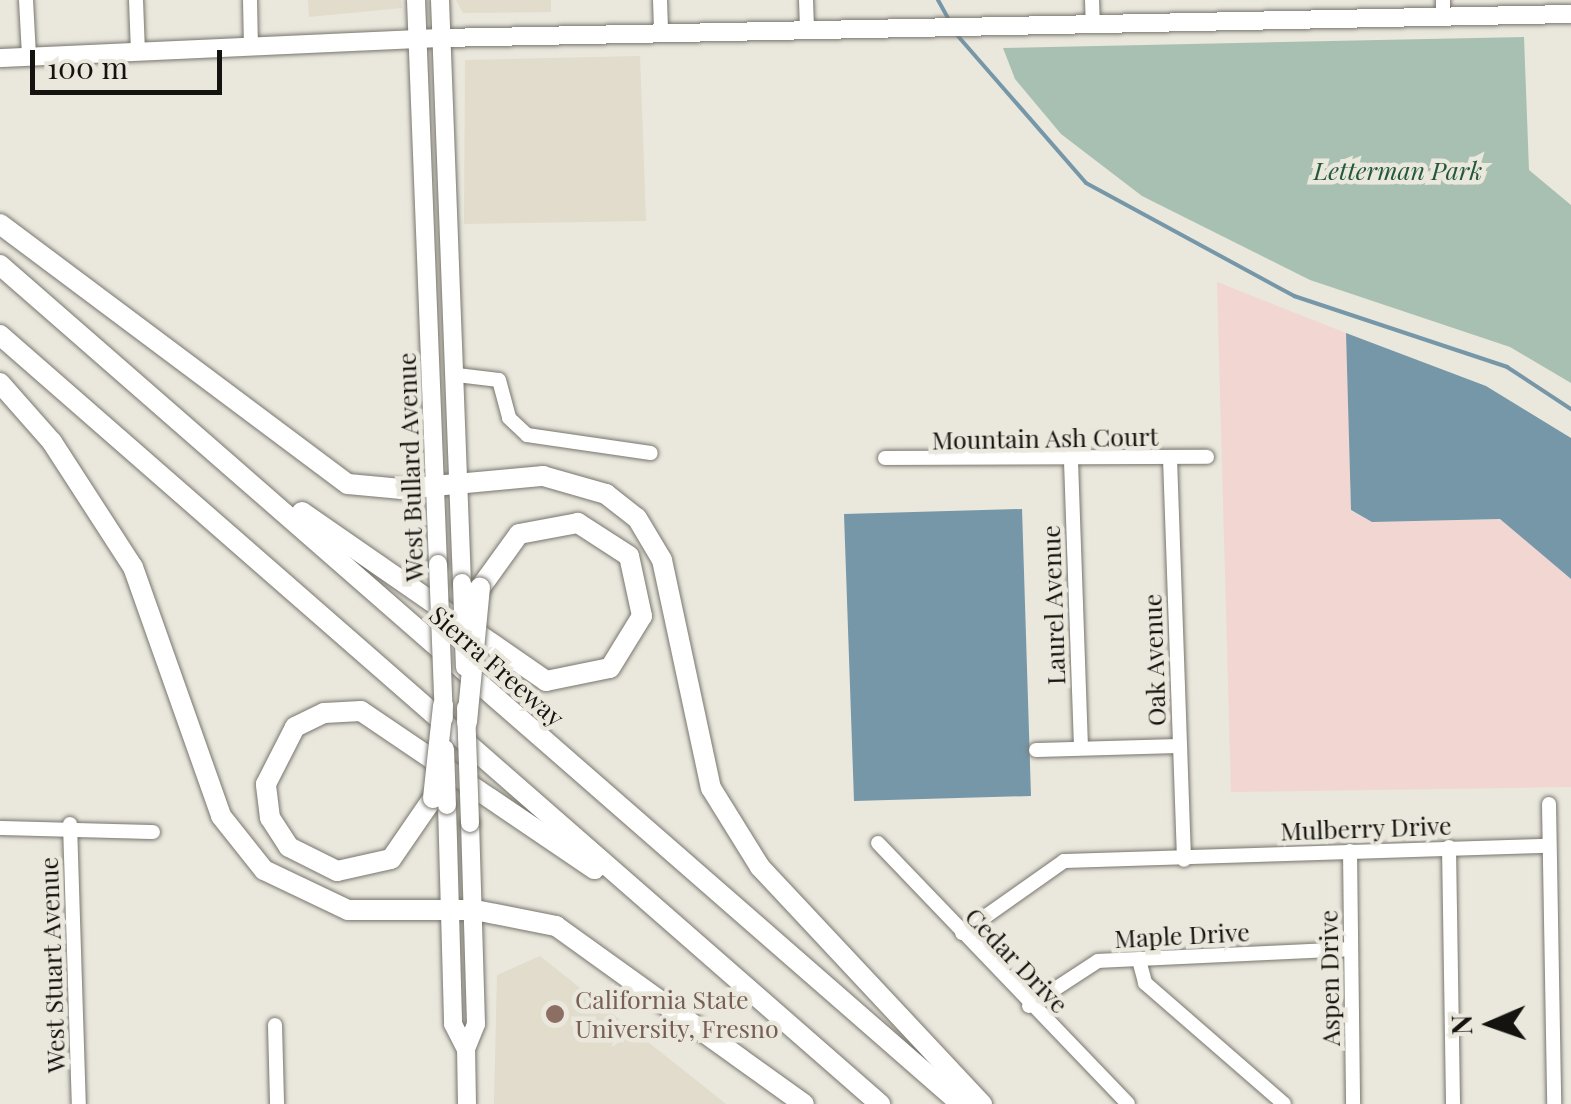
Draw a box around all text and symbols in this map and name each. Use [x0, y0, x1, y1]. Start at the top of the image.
scale bar [35, 30, 228, 92]
text: 100 m [47, 47, 128, 87]
park label: Letterman Park [1314, 155, 1482, 185]
street label: West Bullard Avenue [391, 351, 429, 583]
street label: Mountain Ash Court [931, 421, 1159, 455]
street label: Laurel Avenue [1035, 524, 1071, 686]
street label: Oak Avenue [1137, 593, 1171, 727]
street label: Sierra Freeway [424, 599, 570, 733]
street label: Mulberry Drive [1279, 810, 1453, 846]
street label: West Stuart Avenue [33, 856, 71, 1074]
street label: Cedar Drive [959, 901, 1075, 1019]
street label: Aspen Drive [1313, 910, 1345, 1046]
street label: Maple Drive [1114, 916, 1250, 954]
north arrow [1441, 974, 1541, 1074]
place label: California State University, Fresno [575, 985, 779, 1044]
marker: California State University, Fresno [544, 1003, 566, 1025]
text: N [1442, 1014, 1479, 1036]

